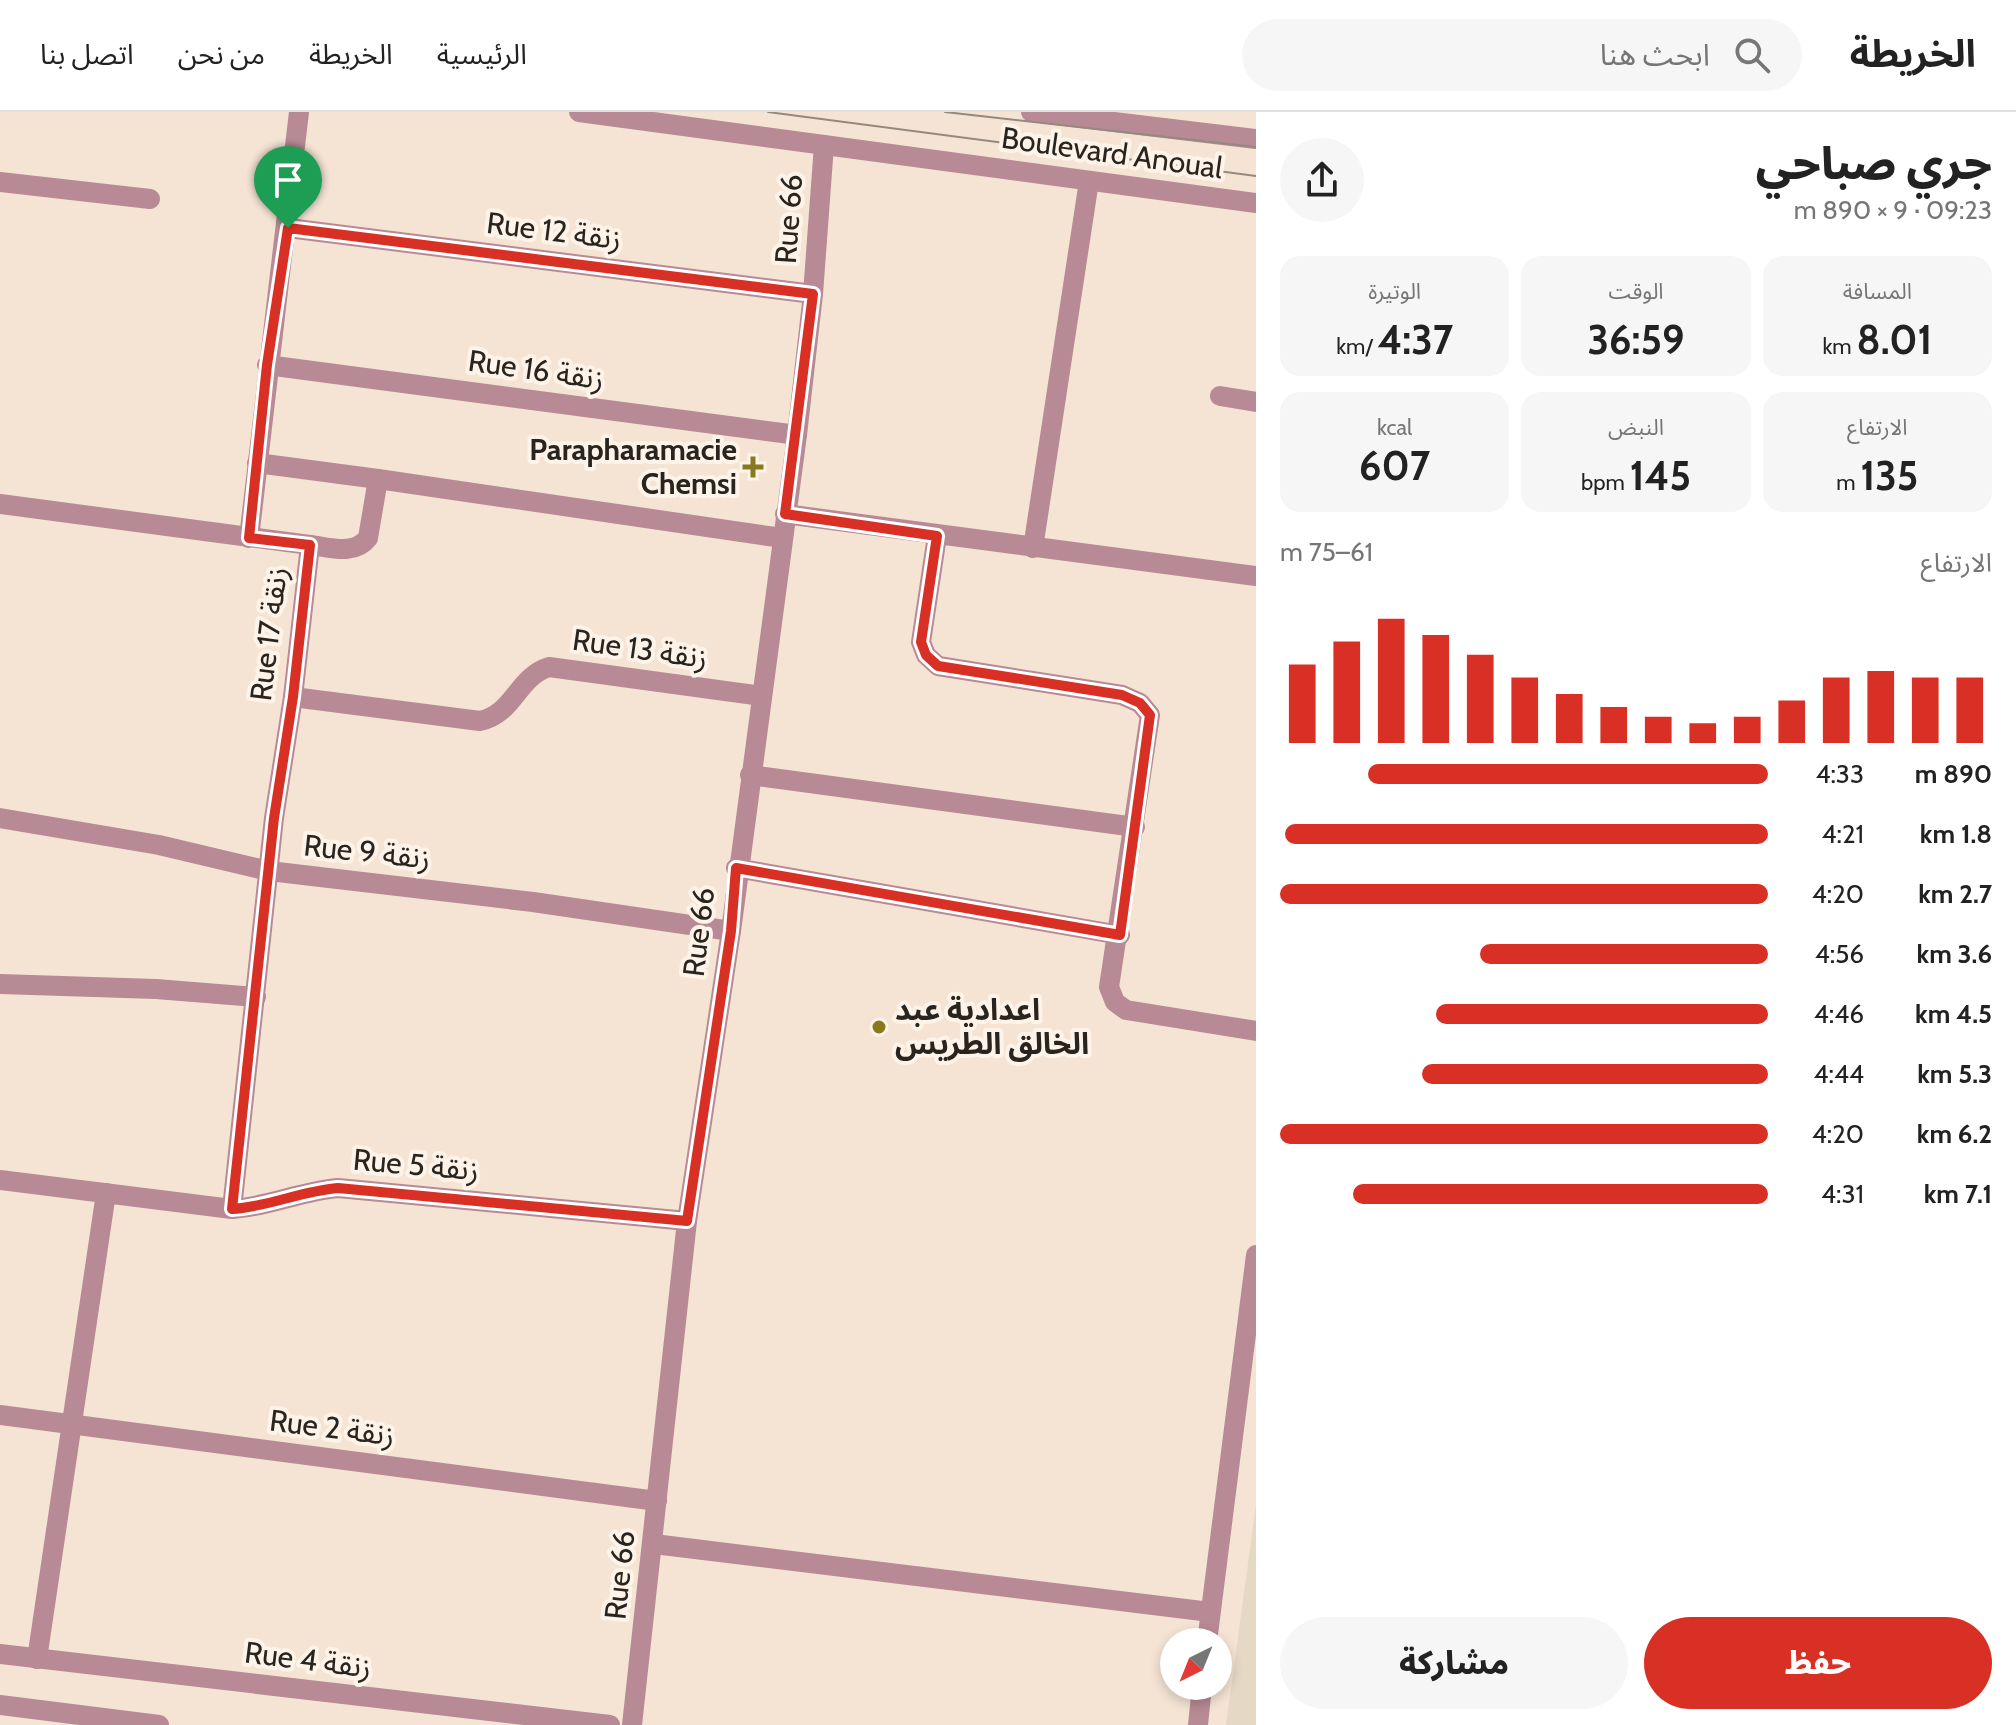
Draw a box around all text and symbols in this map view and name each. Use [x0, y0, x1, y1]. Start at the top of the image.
search box [1242, 19, 1802, 91]
text: الخريطة [1850, 30, 1976, 77]
icon: search [1730, 33, 1774, 77]
text: ابحث هنا [1600, 36, 1710, 73]
text: اتصل بنا [40, 37, 134, 71]
text: من نحن [178, 37, 265, 71]
text: الخريطة [309, 37, 393, 71]
text: الرئيسية [437, 37, 527, 71]
street label: Boulevard Anoual [999, 119, 1225, 186]
text: جري صباحي [1756, 137, 1992, 190]
button: share [1280, 138, 1364, 222]
pin [254, 146, 322, 228]
icon: arrive [266, 158, 310, 202]
street label: Rue 66 [767, 173, 810, 265]
text: 09:23 · 9 × 890 m [1794, 194, 1992, 226]
street label: Rue 12 زنقة [485, 204, 624, 257]
text: الوتيرة [1368, 278, 1421, 305]
text: الوقت [1608, 278, 1664, 305]
text: المسافة [1843, 278, 1912, 305]
text: 4:37 [1377, 315, 1453, 364]
text: 36:59 [1588, 315, 1684, 364]
text: 8.01 [1857, 315, 1932, 364]
text: /km [1336, 333, 1377, 360]
text: km [1822, 333, 1857, 360]
street label: Rue 16 زنقة [466, 342, 606, 397]
text: kcal [1377, 414, 1412, 441]
text: النبض [1608, 414, 1664, 441]
text: الارتفاع [1847, 414, 1908, 441]
place label: Parapharamacie Chemsi [529, 431, 737, 502]
text: 607 [1359, 441, 1430, 490]
text: 145 [1630, 451, 1691, 500]
text: 135 [1861, 451, 1918, 500]
marker: Parapharamacie Chemsi [744, 458, 762, 476]
text: bpm [1581, 469, 1630, 496]
text: m [1836, 469, 1861, 496]
text: 61–75 m [1280, 536, 1373, 568]
text: الارتفاع [1921, 547, 1992, 579]
street label: Rue 17 زنقة [242, 565, 295, 703]
street label: Rue 13 زنقة [570, 621, 710, 676]
text: 4:33 [1815, 758, 1864, 790]
text: 890 m [1915, 758, 1992, 790]
text: 4:21 [1821, 818, 1864, 850]
text: 1.8 km [1920, 818, 1992, 850]
street label: Rue 9 زنقة [302, 826, 432, 877]
text: 4:20 [1812, 878, 1864, 910]
text: 2.7 km [1918, 878, 1992, 910]
street label: Rue 66 [675, 885, 722, 979]
text: 4:56 [1815, 938, 1864, 970]
text: 3.6 km [1917, 938, 1992, 970]
place label: اعدادية عبد الخالق الطريس [895, 991, 1089, 1062]
text: 4:46 [1814, 998, 1864, 1030]
text: 4.5 km [1915, 998, 1992, 1030]
marker: اعدادية عبد الخالق الطريس [870, 1018, 888, 1036]
text: 4:44 [1814, 1058, 1864, 1090]
text: 5.3 km [1917, 1058, 1992, 1090]
text: 4:20 [1812, 1118, 1864, 1150]
text: 6.2 km [1917, 1118, 1992, 1150]
street label: Rue 5 زنقة [352, 1141, 481, 1188]
text: 4:31 [1821, 1178, 1864, 1210]
text: 7.1 km [1924, 1178, 1992, 1210]
street label: Rue 2 زنقة [267, 1401, 397, 1454]
street label: Rue 66 [596, 1528, 643, 1621]
button: مشاركة [1280, 1617, 1628, 1709]
button: حفظ [1644, 1617, 1992, 1709]
north arrow [1160, 1628, 1232, 1700]
map controls [1160, 1628, 1232, 1700]
street label: Rue 4 زنقة [243, 1633, 373, 1686]

